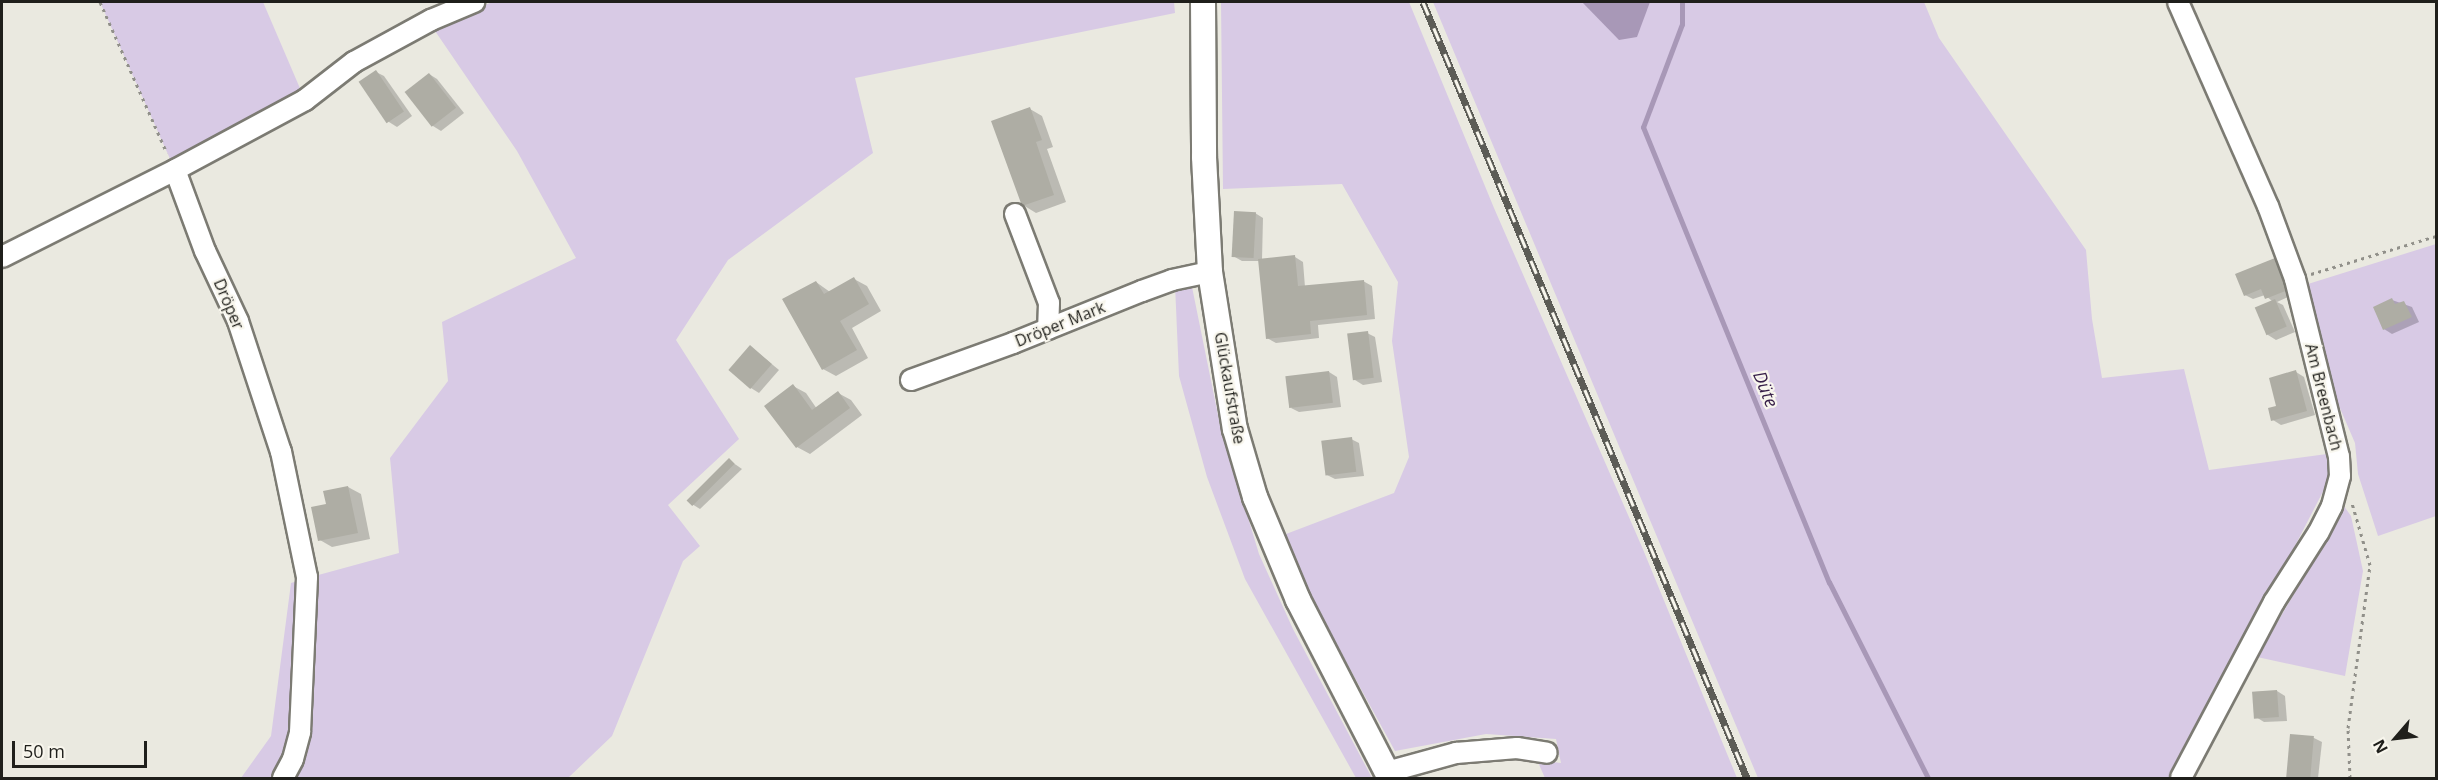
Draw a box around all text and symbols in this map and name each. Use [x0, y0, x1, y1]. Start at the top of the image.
street label: Dröper [210, 276, 248, 332]
street label: Dröper Mark [1012, 297, 1108, 351]
street label: Glückaufstraße [1211, 331, 1249, 445]
street label: Am Breenbach [2301, 341, 2347, 453]
water label: Düte [1749, 368, 1783, 410]
north arrow [2366, 708, 2426, 768]
scale bar [15, 729, 150, 767]
text: N [2367, 736, 2393, 757]
text: 50 m [23, 739, 65, 763]

